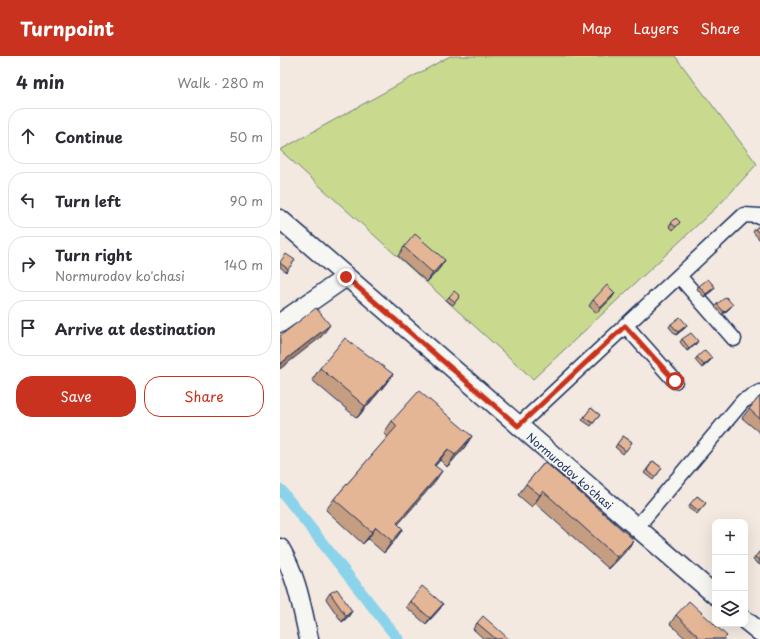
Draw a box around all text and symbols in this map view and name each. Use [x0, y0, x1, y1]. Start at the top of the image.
text: Turnpoint [20, 14, 114, 42]
text: Map [582, 18, 612, 39]
text: Layers [634, 18, 679, 39]
text: Share [701, 18, 740, 39]
text: 4 min [16, 69, 64, 95]
text: Walk · 280 m [177, 73, 264, 92]
icon: ahead [17, 125, 39, 147]
text: Continue [55, 125, 123, 148]
text: 50 m [229, 127, 263, 146]
icon: left [17, 189, 39, 211]
text: Turn left [55, 189, 121, 212]
text: 90 m [230, 191, 263, 210]
text: Turn right [55, 243, 132, 266]
icon: right [17, 253, 39, 275]
text: 140 m [224, 255, 263, 274]
text: Normurodov ko'chasi [55, 266, 185, 285]
route end [337, 268, 355, 286]
icon: arrive [17, 317, 39, 339]
text: Arrive at destination [55, 317, 216, 340]
route start [666, 372, 684, 390]
button: Save [16, 376, 136, 417]
button: Share [144, 376, 264, 417]
street label: Normurodov ko'chasi [523, 429, 617, 513]
map controls [712, 519, 748, 627]
button: + [712, 519, 748, 555]
button: − [712, 555, 748, 591]
button: layers [712, 591, 748, 627]

